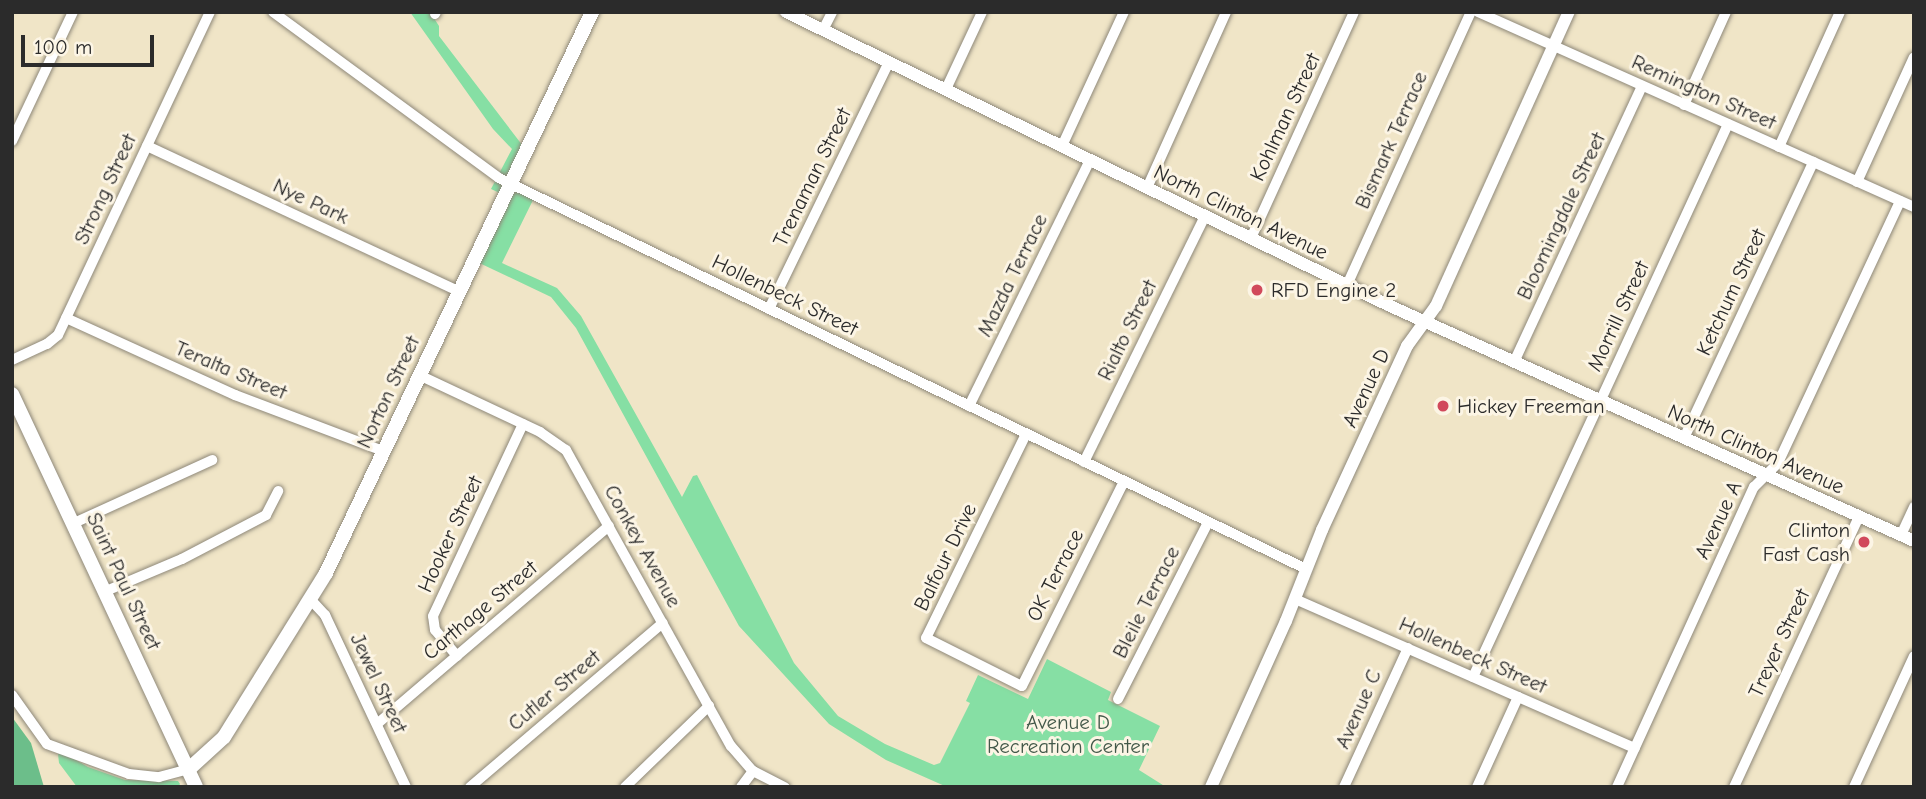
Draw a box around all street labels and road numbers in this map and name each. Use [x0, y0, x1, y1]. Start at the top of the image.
street label: Kohlman Street [1244, 49, 1326, 185]
street label: Remington Street [1628, 49, 1780, 135]
street label: Bismark Terrace [1349, 67, 1433, 213]
street label: Trenaman Street [768, 103, 856, 251]
street label: Bloomingdale Street [1511, 128, 1611, 304]
street label: Strong Street [68, 130, 142, 248]
street label: North Clinton Avenue [1150, 159, 1332, 265]
street label: Nye Park [269, 173, 353, 229]
street label: Mazda Terrace [971, 209, 1053, 341]
street label: Ketchum Street [1691, 225, 1771, 359]
street label: Hollenbeck Street [708, 249, 862, 341]
street label: Morrill Street [1581, 257, 1655, 375]
street label: Rialto Street [1092, 276, 1162, 384]
street label: Norton Street [351, 332, 425, 452]
street label: Teralta Street [171, 335, 291, 405]
street label: Avenue D [1337, 345, 1395, 431]
street label: North Clinton Avenue [1664, 399, 1848, 499]
street label: Hooker Street [412, 472, 488, 596]
street label: Avenue A [1689, 477, 1747, 563]
street label: Conkey Avenue [599, 480, 687, 612]
street label: Balfour Drive [908, 499, 982, 615]
street label: Saint Paul Street [81, 508, 167, 654]
street label: OK Terrace [1021, 525, 1089, 625]
street label: Bleile Terrace [1107, 542, 1185, 662]
street label: Carthage Street [418, 555, 542, 665]
street label: Treyer Street [1743, 585, 1815, 701]
street label: Hollenbeck Street [1395, 611, 1551, 699]
street label: Jewel Street [345, 629, 413, 737]
street label: Cutler Street [503, 644, 605, 736]
street label: Avenue C [1329, 666, 1387, 752]

